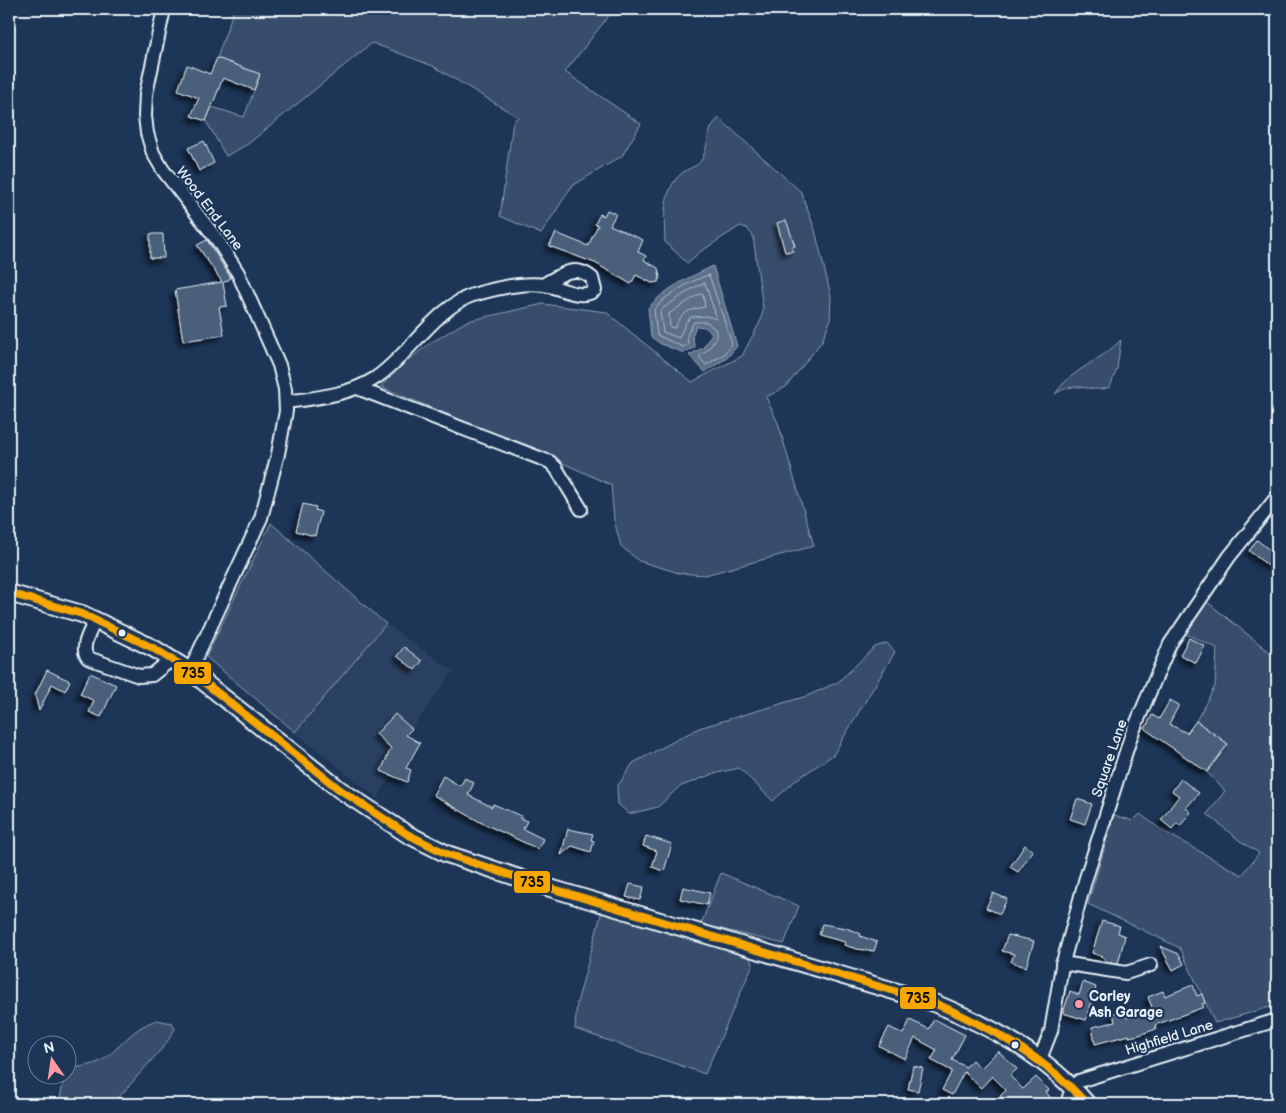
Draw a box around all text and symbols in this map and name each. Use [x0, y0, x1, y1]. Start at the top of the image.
street label: Wood End Lane [173, 163, 247, 253]
unlabelled marker [117, 628, 127, 638]
line badge: 735 [173, 661, 212, 685]
text: 735 [181, 665, 205, 682]
street label: Square Lane [1088, 717, 1131, 799]
line badge: 735 [513, 870, 551, 894]
text: 735 [520, 874, 544, 891]
line badge: 735 [899, 986, 937, 1010]
place label: Corley Ash Garage [1088, 988, 1163, 1021]
text: 735 [906, 990, 930, 1007]
marker: Corley Ash Garage [1073, 998, 1085, 1010]
street label: Highfield Lane [1123, 1016, 1215, 1059]
north arrow [28, 1036, 78, 1086]
text: N [42, 1038, 56, 1057]
unlabelled marker [1010, 1040, 1020, 1050]

